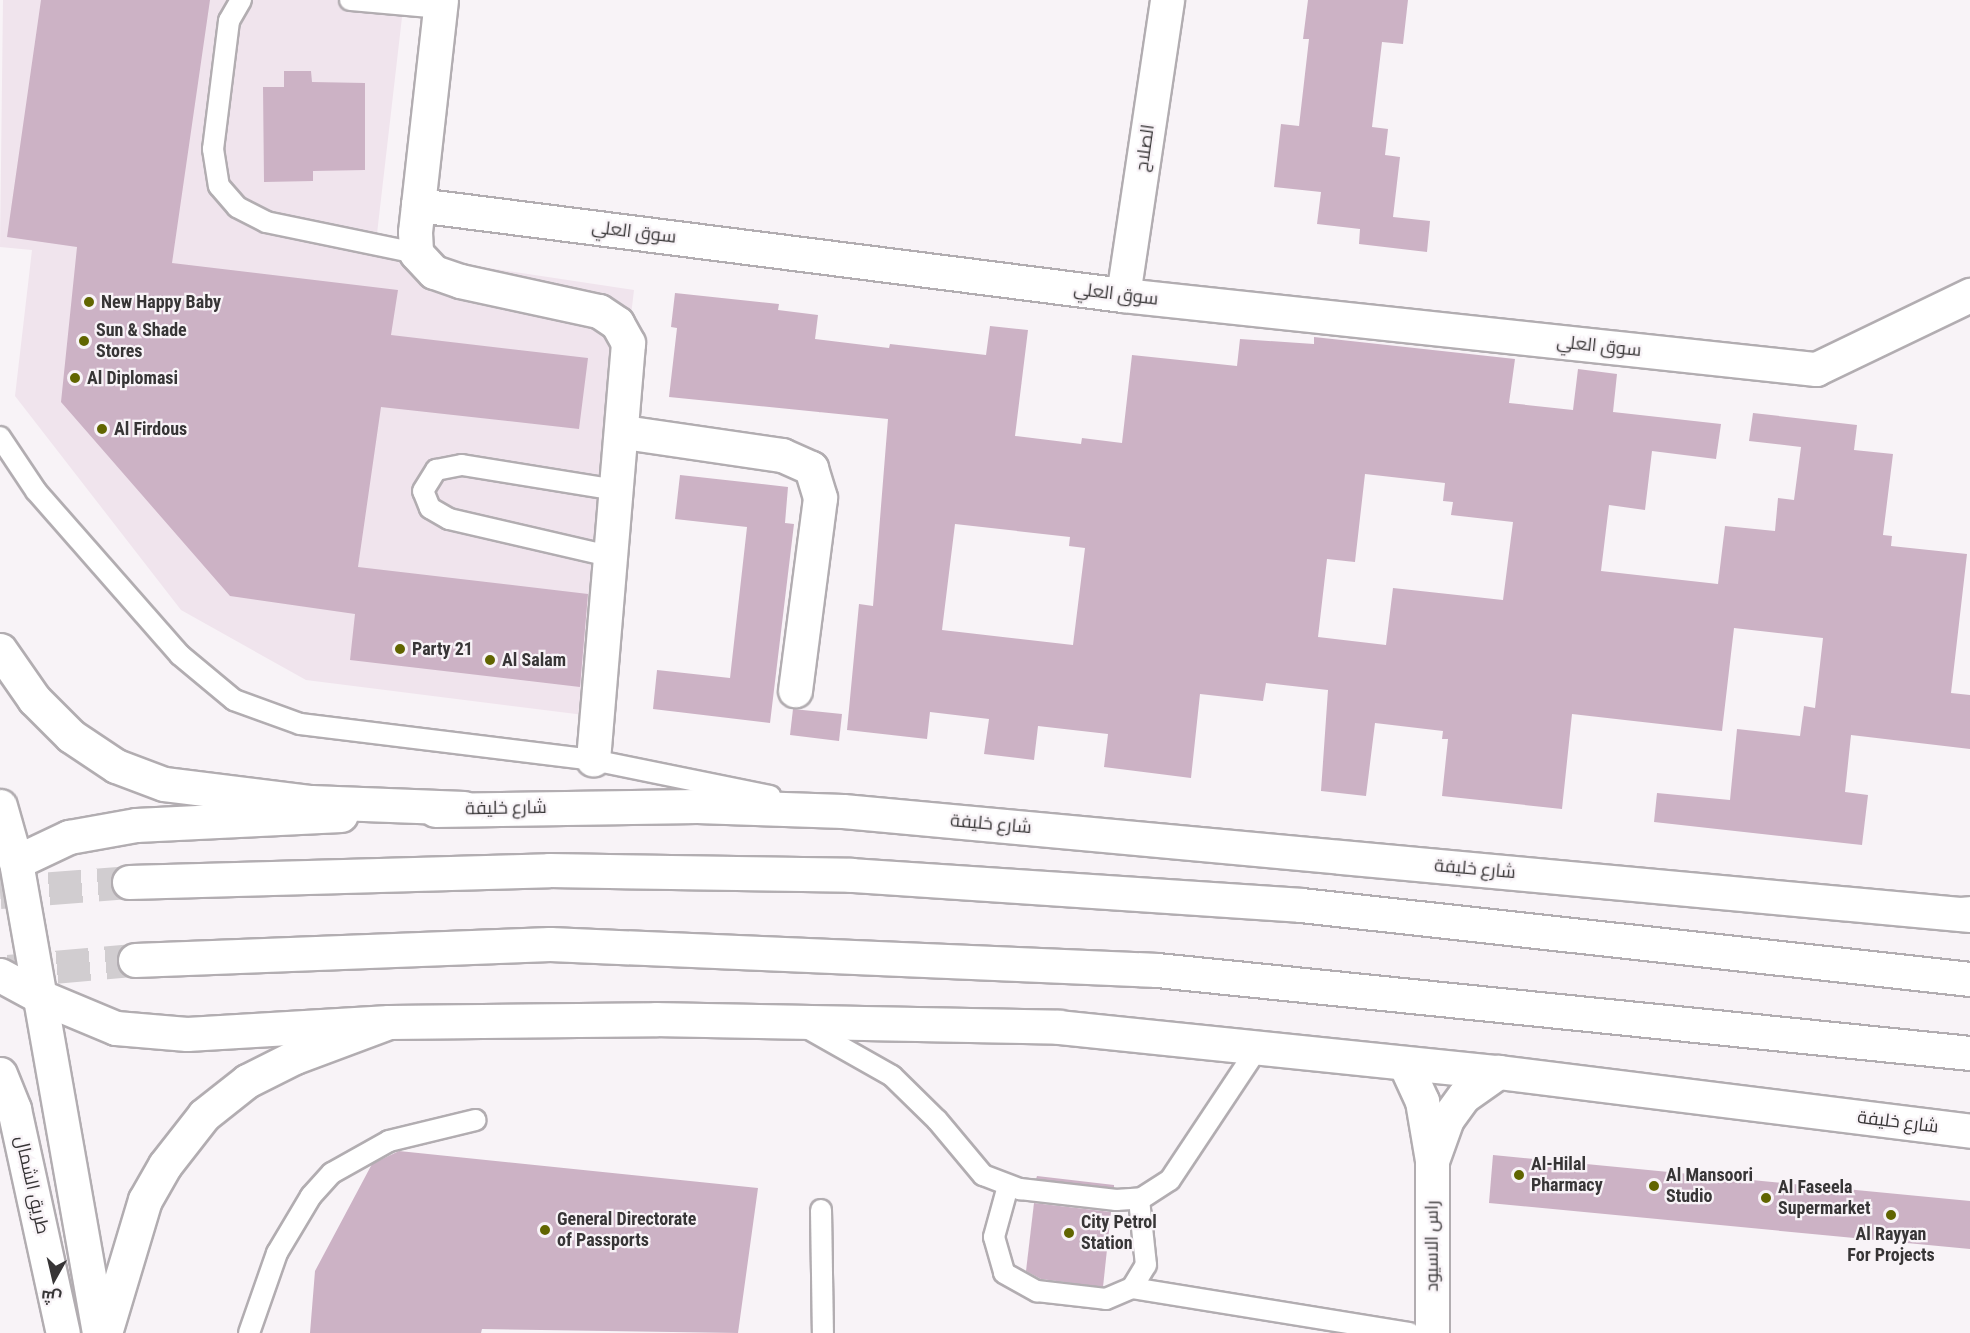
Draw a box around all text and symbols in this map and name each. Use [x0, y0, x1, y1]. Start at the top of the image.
street label: الصلاح [1131, 123, 1159, 173]
street label: سوق العلي [590, 216, 678, 248]
street label: سوق العلي [1072, 278, 1160, 310]
place label: New Happy Baby [101, 291, 221, 313]
marker: New Happy Baby [82, 295, 96, 309]
place label: Sun & Shade Stores [96, 320, 187, 362]
street label: سوق العلي [1556, 331, 1642, 361]
marker: Sun & Shade Stores [77, 334, 91, 348]
place label: Al Diplomasi [87, 367, 178, 389]
marker: Al Diplomasi [68, 371, 82, 385]
place label: Al Firdous [114, 418, 187, 440]
marker: Al Firdous [95, 422, 109, 436]
place label: Party 21 [412, 638, 473, 660]
marker: Party 21 [393, 642, 407, 656]
place label: Al Salam [502, 649, 566, 671]
marker: Al Salam [483, 653, 497, 667]
street label: شارع خليفة [465, 796, 547, 820]
street label: شارع خليفة [949, 810, 1033, 838]
street label: شارع خليفة [1433, 855, 1517, 883]
street label: شارع خليفة [1856, 1106, 1940, 1138]
street label: طريق الشمال [10, 1134, 54, 1236]
place label: Al-Hilal Pharmacy [1531, 1154, 1603, 1196]
place label: Al Mansoori Studio [1666, 1165, 1753, 1208]
marker: Al-Hilal Pharmacy [1512, 1168, 1526, 1182]
place label: Al Faseela Supermarket [1778, 1177, 1870, 1220]
marker: Al Mansoori Studio [1647, 1179, 1661, 1193]
marker: Al Faseela Supermarket [1759, 1191, 1773, 1205]
street label: راس الاسيود [1421, 1200, 1443, 1292]
marker: Al Rayyan For Projects [1884, 1208, 1898, 1222]
place label: General Directorate of Passports [557, 1209, 696, 1252]
place label: City Petrol Station [1081, 1212, 1157, 1254]
marker: General Directorate of Passports [538, 1223, 552, 1237]
place label: Al Rayyan For Projects [1847, 1224, 1935, 1266]
marker: City Petrol Station [1062, 1226, 1076, 1240]
north arrow [24, 1249, 84, 1309]
text: ش [40, 1286, 63, 1308]

